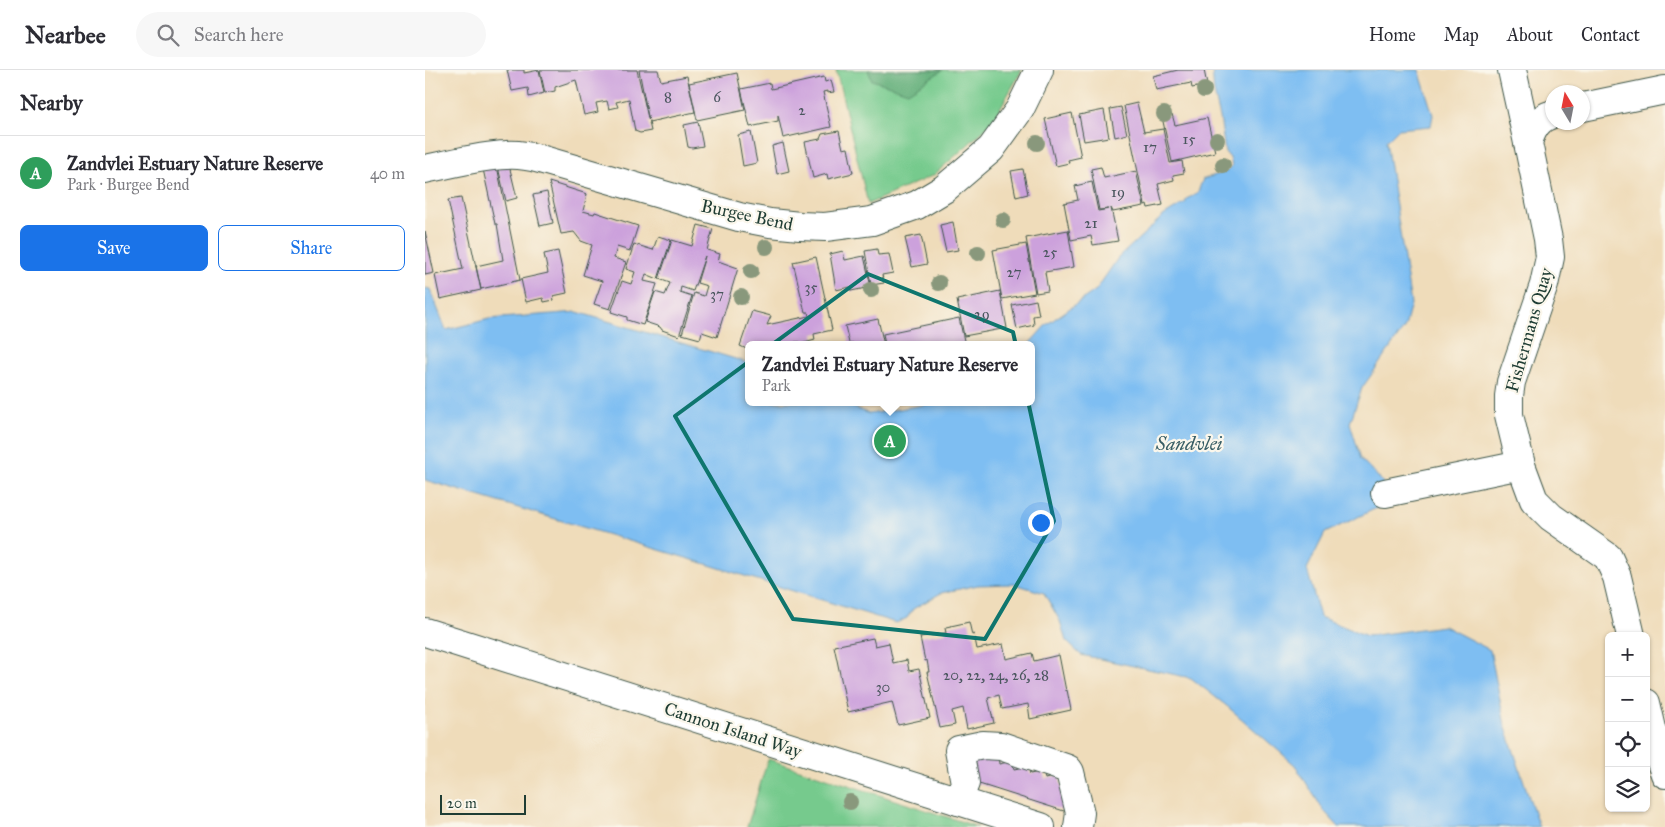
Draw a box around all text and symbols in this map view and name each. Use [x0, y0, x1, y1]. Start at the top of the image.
search box [136, 12, 486, 57]
text: Nearbee [25, 20, 106, 50]
icon: search [154, 21, 182, 49]
text: Search here [194, 23, 284, 46]
text: Home [1369, 24, 1416, 46]
text: Map [1444, 24, 1479, 46]
text: About [1507, 24, 1553, 46]
text: Contact [1581, 24, 1640, 46]
north arrow [1545, 85, 1590, 130]
house number: 8 [664, 88, 672, 106]
house number: 6 [713, 88, 722, 106]
text: Nearby [20, 90, 83, 116]
house number: 2 [798, 101, 806, 119]
house number: 15 [1183, 130, 1195, 148]
house number: 17 [1143, 138, 1157, 156]
text: Zandvlei Estuary Nature Reserve [67, 152, 323, 175]
text: A [31, 164, 41, 183]
text: 40 m [370, 164, 405, 183]
text: Park · Burgee Bend [67, 175, 190, 194]
house number: 19 [1111, 183, 1125, 201]
street label: Burgee Bend [699, 195, 795, 236]
house number: 21 [1084, 214, 1098, 232]
button: Save [20, 225, 208, 271]
button: Share [218, 225, 405, 271]
house number: 25 [1043, 243, 1057, 261]
house number: 27 [1007, 263, 1022, 281]
street label: Fishermans Quay [1501, 265, 1557, 395]
house number: 35 [805, 278, 818, 296]
house number: 37 [710, 285, 724, 303]
house number: 29 [974, 305, 990, 323]
popup [745, 341, 1035, 406]
text: Zandvlei Estuary Nature Reserve [762, 353, 1018, 376]
text: Park [762, 376, 791, 395]
pin: A [874, 422, 906, 460]
water label: Sandvlei [1155, 432, 1223, 455]
your location [1028, 510, 1054, 536]
map controls [1605, 632, 1650, 812]
button: + [1605, 632, 1650, 677]
house number: 20, 22, 24, 26, 28 [943, 666, 1049, 684]
button: − [1605, 677, 1650, 722]
house number: 30 [876, 678, 890, 696]
street label: Cannon Island Way [661, 697, 805, 763]
button: locate [1605, 722, 1650, 767]
button: layers [1605, 767, 1650, 812]
scale bar [440, 792, 526, 815]
text: 20 m [447, 795, 477, 812]

